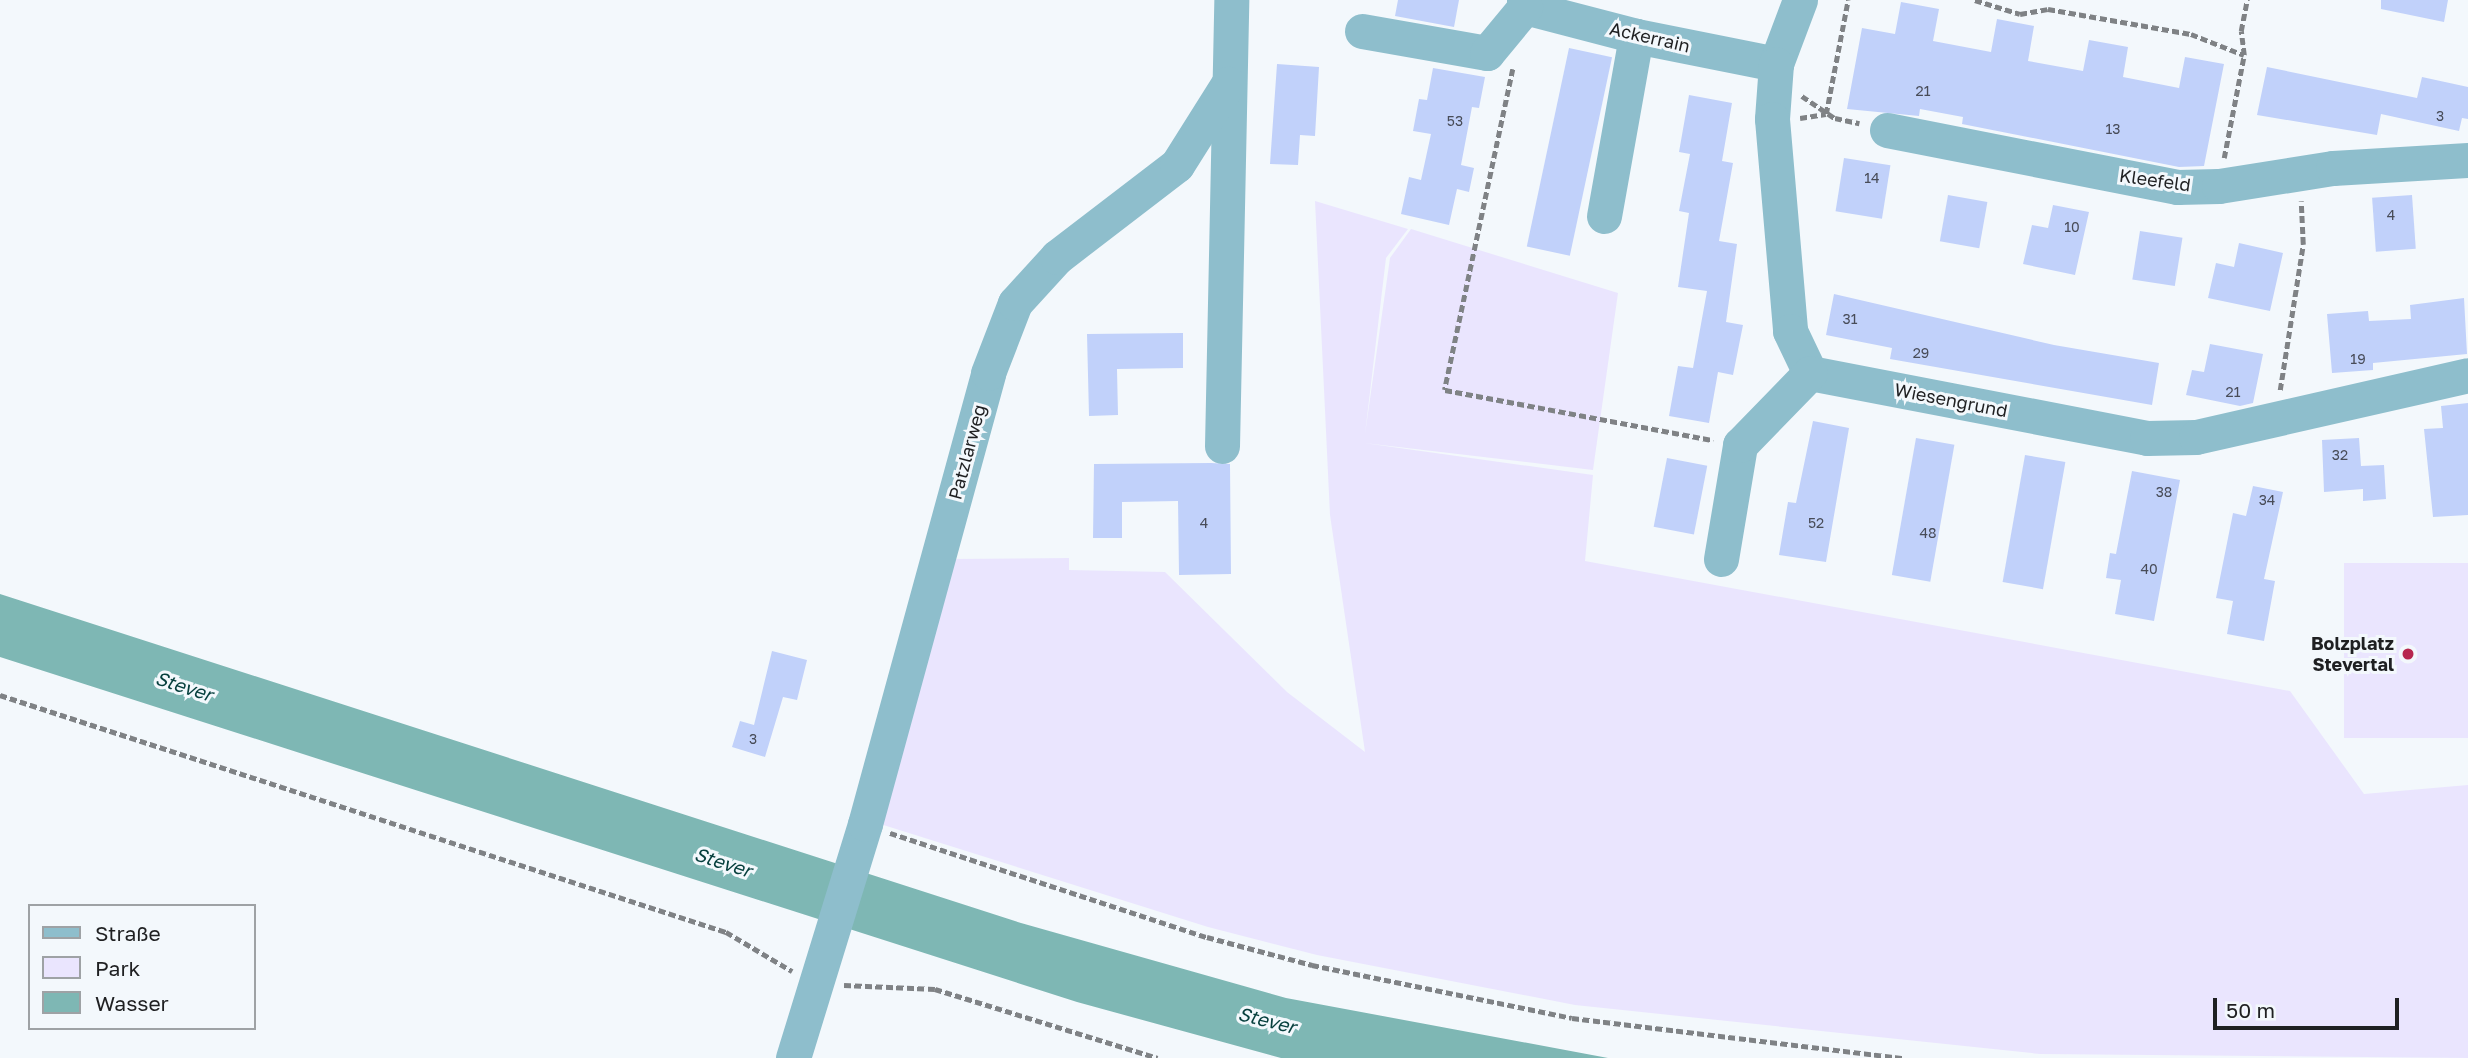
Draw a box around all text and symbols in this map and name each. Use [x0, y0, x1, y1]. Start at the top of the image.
street label: Ackerrain [1608, 17, 1692, 57]
house number: 21 [1916, 83, 1930, 99]
house number: 3 [2436, 108, 2444, 124]
house number: 53 [1447, 113, 1463, 129]
house number: 13 [2106, 121, 2120, 137]
street label: Kleefeld [2118, 164, 2192, 196]
house number: 14 [1864, 170, 1880, 186]
house number: 4 [2387, 207, 2395, 223]
house number: 10 [2064, 219, 2080, 235]
house number: 31 [1843, 311, 1857, 327]
house number: 29 [1913, 345, 1929, 361]
house number: 19 [2350, 351, 2366, 367]
street label: Wiesengrund [1893, 378, 2009, 422]
house number: 21 [2226, 384, 2240, 400]
street label: Patzlarweg [944, 402, 990, 502]
house number: 32 [2332, 447, 2348, 463]
house number: 38 [2156, 484, 2172, 500]
house number: 34 [2259, 492, 2275, 508]
house number: 4 [1200, 515, 1208, 531]
house number: 52 [1808, 515, 1824, 531]
house number: 48 [1919, 525, 1937, 541]
house number: 40 [2140, 561, 2158, 577]
place label: Bolzplatz Stevertal [2311, 633, 2394, 676]
marker: Bolzplatz Stevertal [2400, 646, 2416, 662]
water label: Stever [153, 666, 215, 706]
house number: 3 [749, 731, 757, 747]
water label: Stever [692, 842, 754, 882]
legend [28, 904, 256, 1030]
text: Straße [95, 920, 161, 946]
text: Park [95, 955, 140, 981]
scale bar [2216, 984, 2402, 1028]
text: Wasser [95, 990, 169, 1016]
text: 50 m [2226, 997, 2275, 1023]
water label: Stever [1236, 1002, 1298, 1038]

